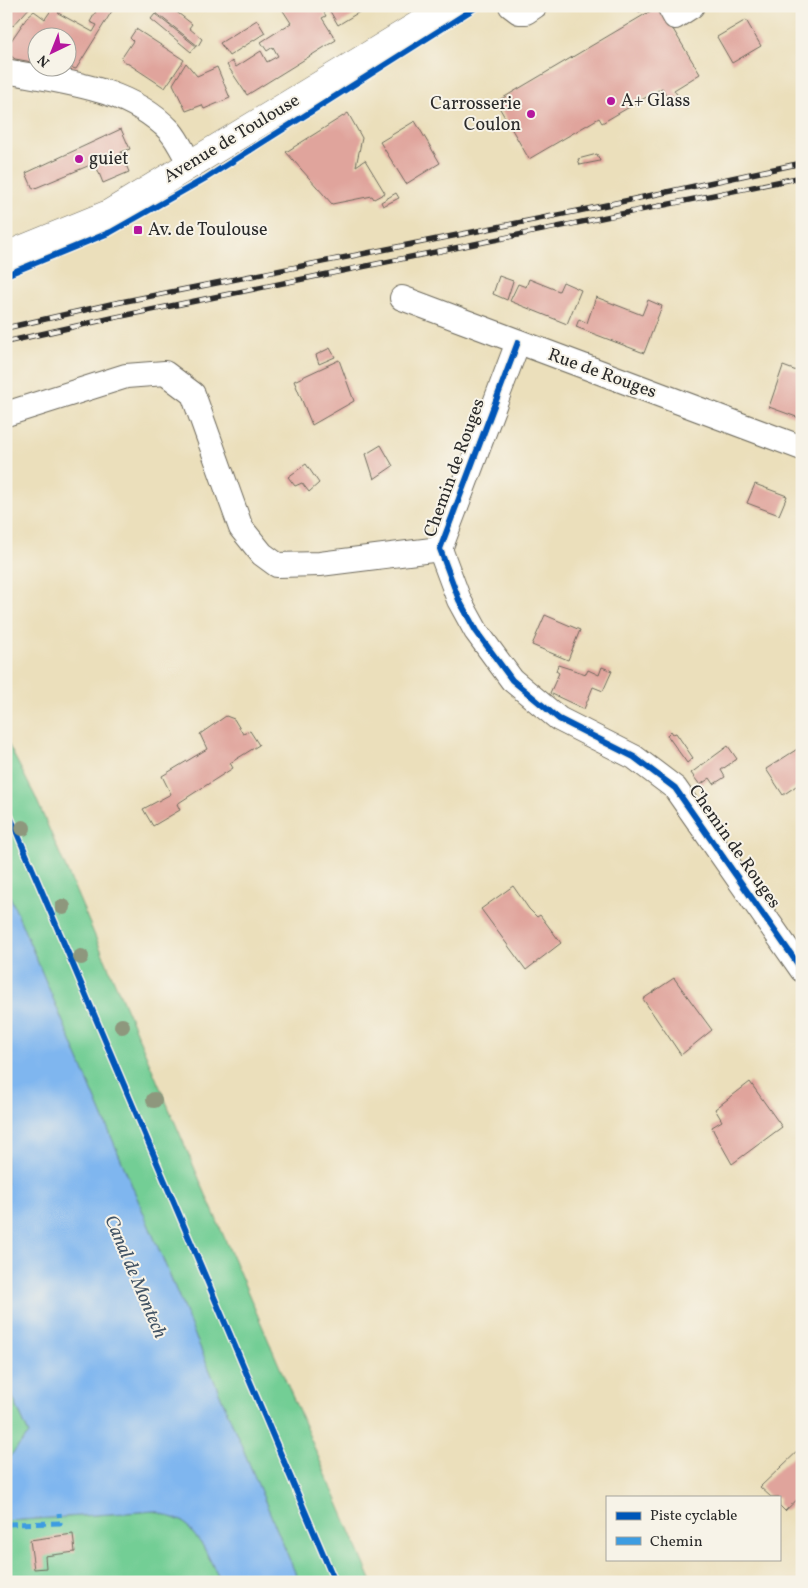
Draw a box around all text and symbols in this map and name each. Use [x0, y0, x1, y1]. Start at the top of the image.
north arrow [28, 28, 78, 78]
text: N [34, 50, 54, 71]
street label: Avenue de Toulouse [159, 88, 305, 190]
place label: A+ Glass [621, 89, 690, 114]
place label: Carrosserie Coulon [430, 92, 521, 138]
marker: A+ Glass [605, 95, 617, 107]
marker: Carrosserie Coulon [525, 108, 537, 120]
place label: guiet [89, 147, 129, 172]
marker: guiet [73, 153, 85, 165]
place label: Av. de Toulouse [148, 218, 267, 243]
marker: Av. de Toulouse [132, 224, 144, 236]
street label: Rue de Rouges [544, 343, 660, 405]
street label: Chemin de Rouges [418, 395, 492, 541]
street label: Chemin de Rouges [682, 780, 786, 914]
water label: Canal de Montech [97, 1211, 173, 1343]
legend [606, 1496, 780, 1560]
text: Piste cyclable [650, 1506, 737, 1527]
text: Chemin [650, 1532, 703, 1553]

